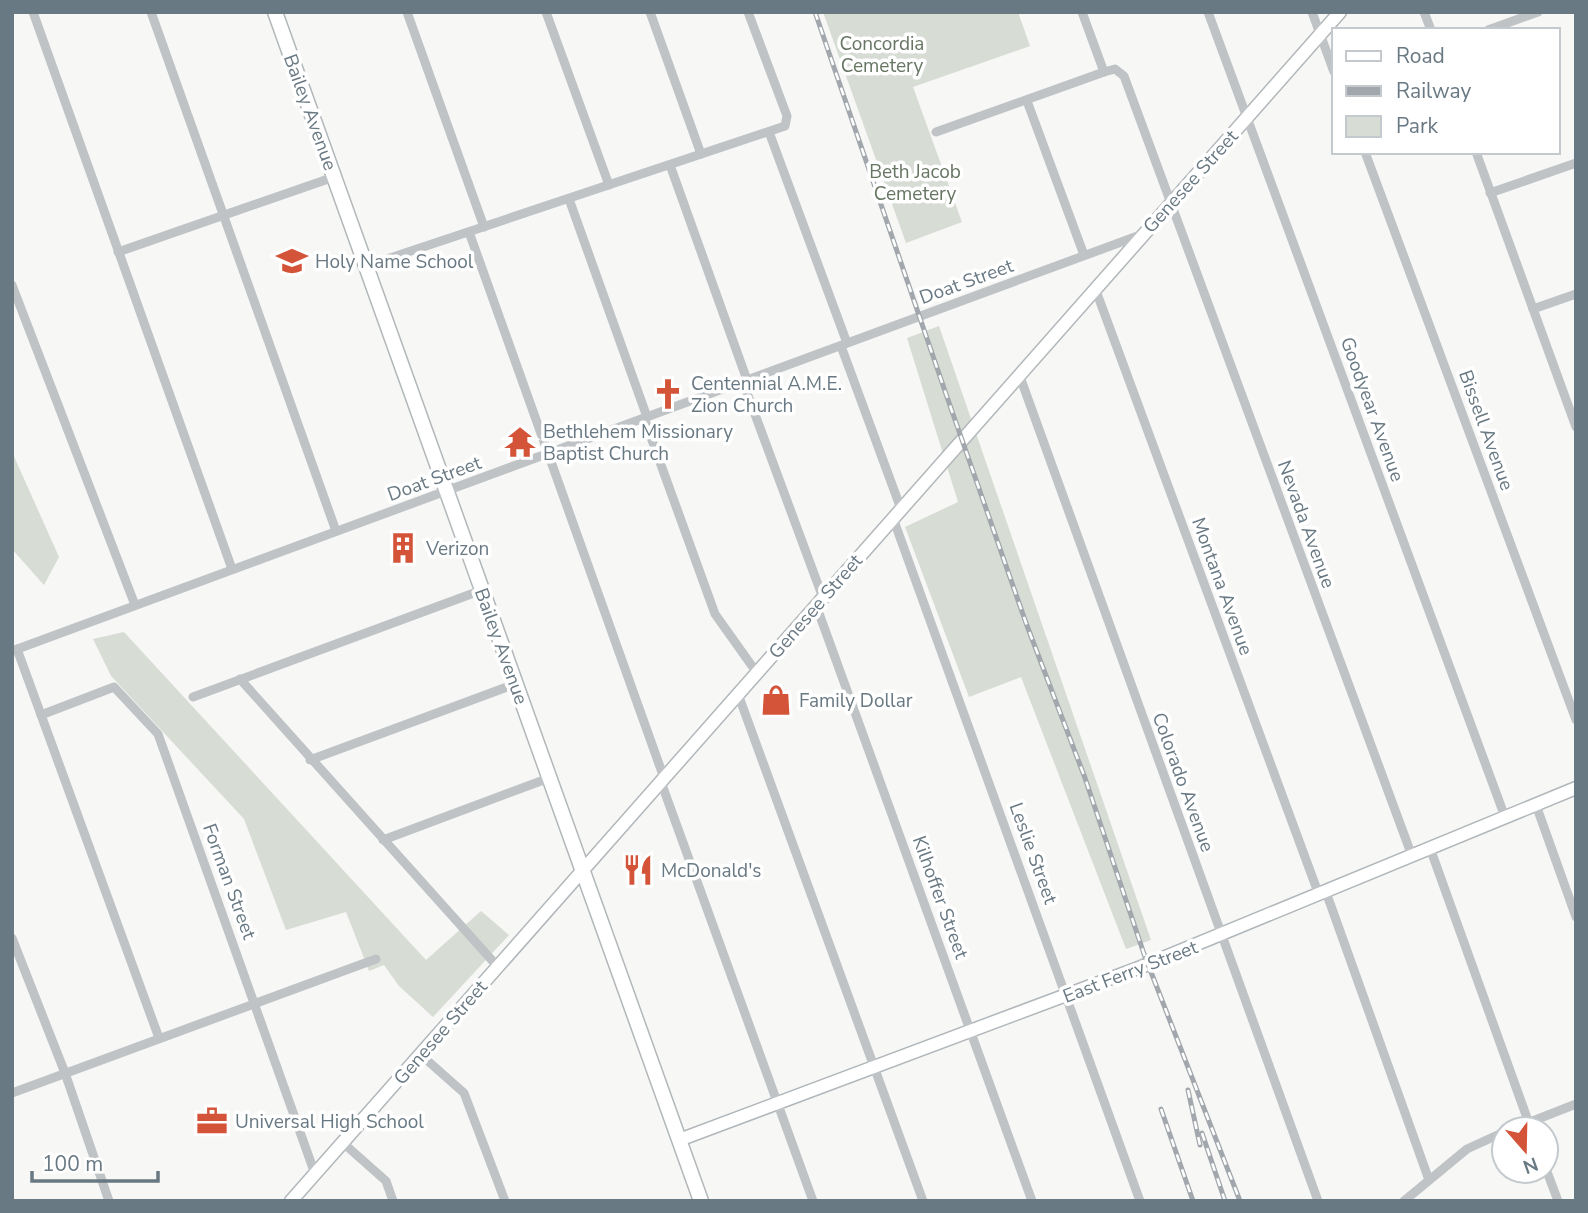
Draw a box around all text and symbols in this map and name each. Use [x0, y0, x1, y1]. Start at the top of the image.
legend [1332, 28, 1560, 154]
park label: Concordia Cemetery [840, 31, 924, 79]
text: Road [1396, 42, 1445, 70]
street label: Bailey Avenue [277, 51, 343, 174]
text: Railway [1396, 77, 1471, 105]
text: Park [1396, 112, 1438, 140]
street label: Genesee Street [1137, 124, 1244, 239]
park label: Beth Jacob Cemetery [869, 159, 961, 207]
school or university icon: Holy Name School [275, 244, 309, 278]
place label: Holy Name School [315, 249, 474, 275]
street label: Doat Street [916, 253, 1017, 311]
street label: Goodyear Avenue [1334, 333, 1410, 485]
street label: Bissell Avenue [1452, 366, 1520, 494]
place label: Centennial A.M.E. Zion Church [691, 371, 842, 419]
church icon: Centennial A.M.E. Zion Church [651, 377, 685, 411]
place label: Bethlehem Missionary Baptist Church [543, 419, 733, 467]
temple icon: Bethlehem Missionary Baptist Church [503, 425, 537, 459]
street label: Doat Street [384, 450, 485, 508]
street label: Nevada Avenue [1271, 457, 1341, 592]
street label: Montana Avenue [1185, 514, 1259, 659]
building icon: Verizon [386, 531, 420, 565]
place label: Verizon [425, 536, 489, 562]
street label: Genesee Street [763, 548, 869, 665]
street label: Bailey Avenue [468, 585, 534, 708]
shop icon: Family Dollar [759, 683, 793, 717]
place label: Family Dollar [799, 688, 913, 714]
street label: Colorado Avenue [1146, 709, 1220, 856]
street label: Leslie Street [1003, 799, 1064, 908]
street label: Forman Street [196, 820, 262, 943]
street label: Kilhoffer Street [906, 832, 974, 963]
restaurant icon: McDonald's [621, 853, 655, 887]
place label: McDonald's [661, 858, 762, 884]
street label: East Ferry Street [1059, 934, 1202, 1010]
street label: Genesee Street [388, 974, 494, 1091]
office icon: Universal High School [195, 1104, 229, 1138]
place label: Universal High School [235, 1109, 424, 1135]
north arrow [1490, 1115, 1560, 1185]
scale bar [32, 1140, 158, 1184]
text: 100 m [42, 1150, 103, 1178]
text: N [1519, 1150, 1542, 1180]

